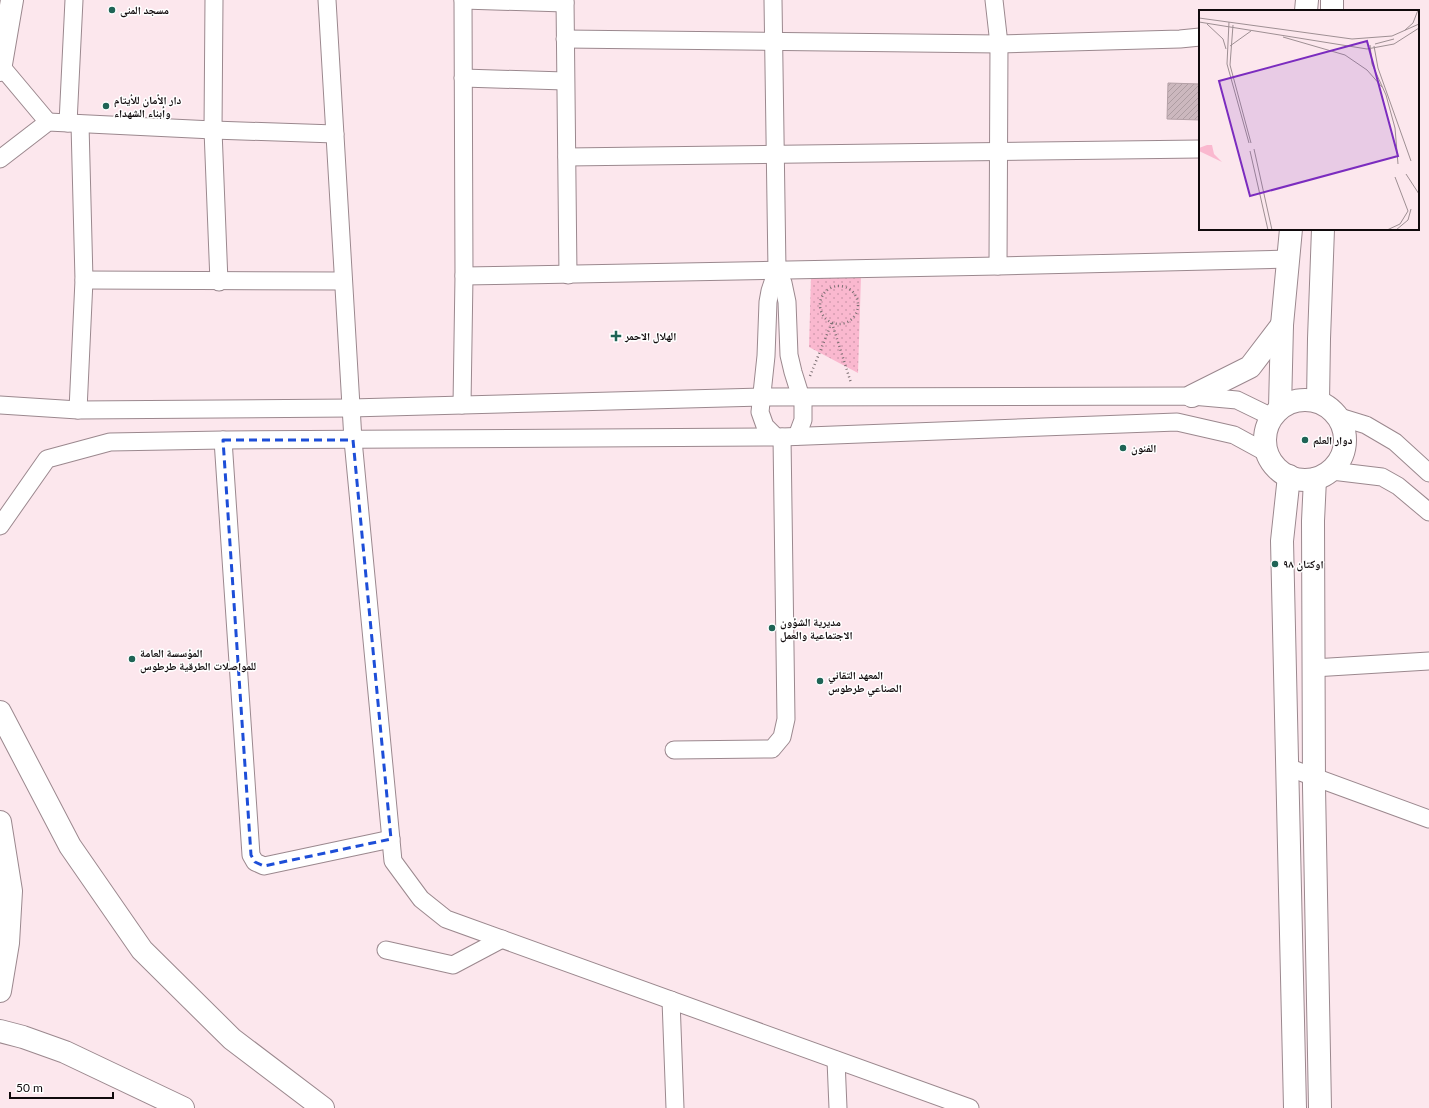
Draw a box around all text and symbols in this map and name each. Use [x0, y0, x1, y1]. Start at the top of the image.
place label: مسجد المنى [120, 3, 169, 18]
marker: مسجد المنى [107, 5, 117, 15]
inset map [1199, 10, 1419, 230]
place label: دار الأمان للأيتام وأبناء الشهداء [114, 93, 182, 120]
marker: دار الأمان للأيتام وأبناء الشهداء [101, 101, 111, 111]
place label: الهلال الاحمر [624, 329, 676, 344]
marker: الهلال الاحمر [610, 330, 622, 342]
place label: دوار العلم [1313, 433, 1353, 448]
marker: دوار العلم [1300, 435, 1310, 445]
place label: الفنون [1131, 441, 1156, 456]
marker: الفنون [1118, 443, 1128, 453]
place label: اوكتان ٩٨ [1283, 557, 1324, 572]
marker: اوكتان ٩٨ [1270, 559, 1280, 569]
place label: مديرية الشؤون الاجتماعية والعمل [780, 615, 853, 643]
marker: مديرية الشؤون الاجتماعية والعمل [767, 623, 777, 633]
place label: المؤسسة العامة للمواصلات الطرقية طرطوس [140, 646, 256, 674]
marker: المؤسسة العامة للمواصلات الطرقية طرطوس [127, 654, 137, 664]
place label: المعهد التقاني الصناعي طرطوس [828, 668, 902, 697]
marker: المعهد التقاني الصناعي طرطوس [815, 676, 825, 686]
scale bar [10, 1074, 113, 1100]
text: 50 m [16, 1080, 43, 1095]

